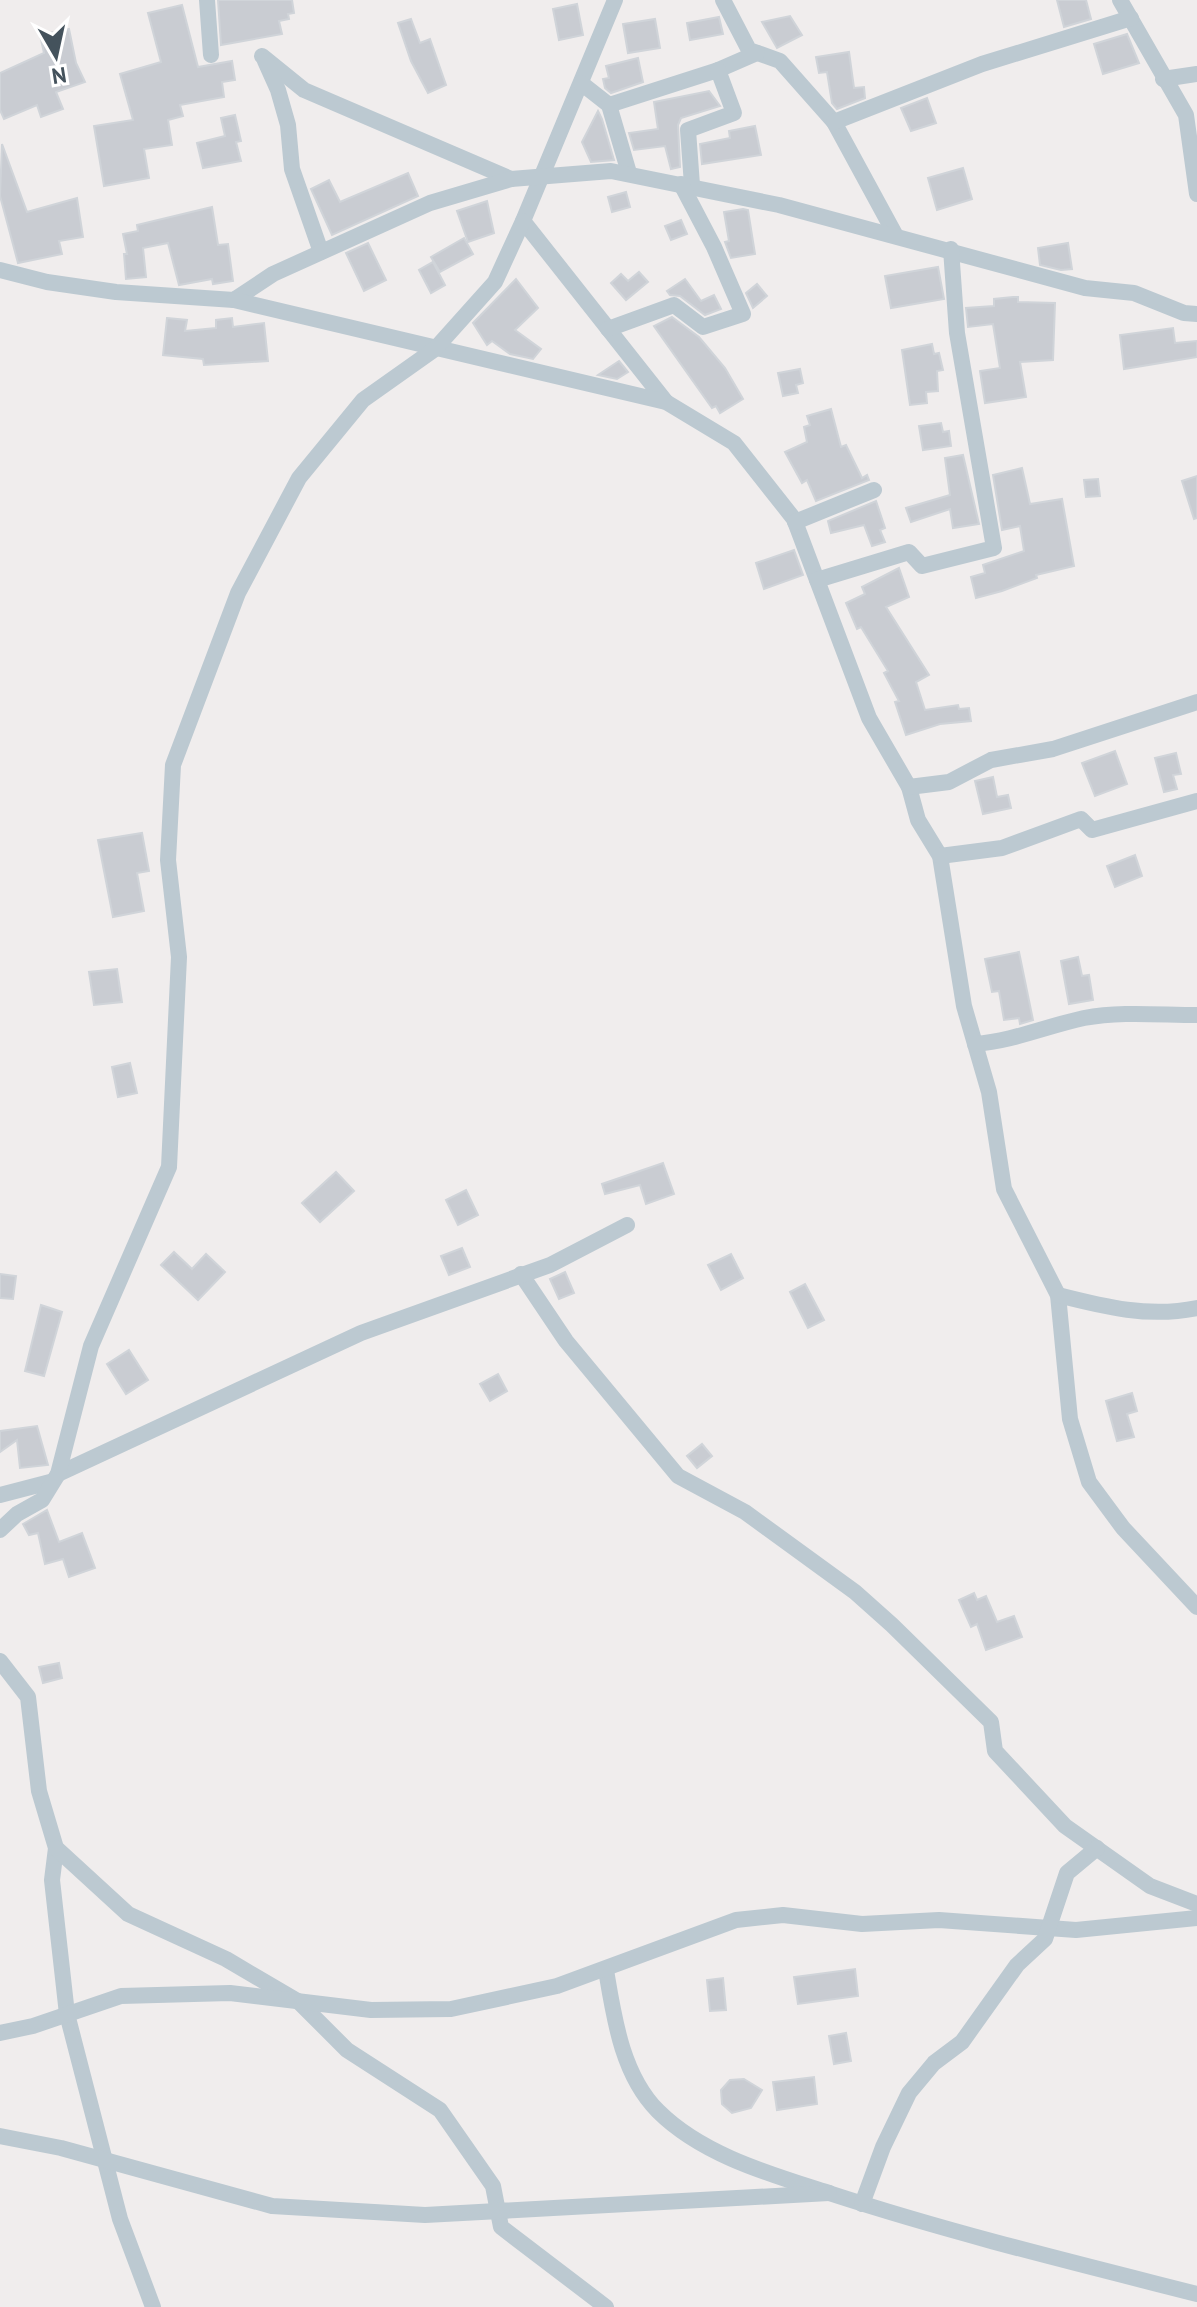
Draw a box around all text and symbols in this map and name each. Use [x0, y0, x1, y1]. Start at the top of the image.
north arrow [16, 16, 96, 96]
text: N [50, 61, 68, 91]

